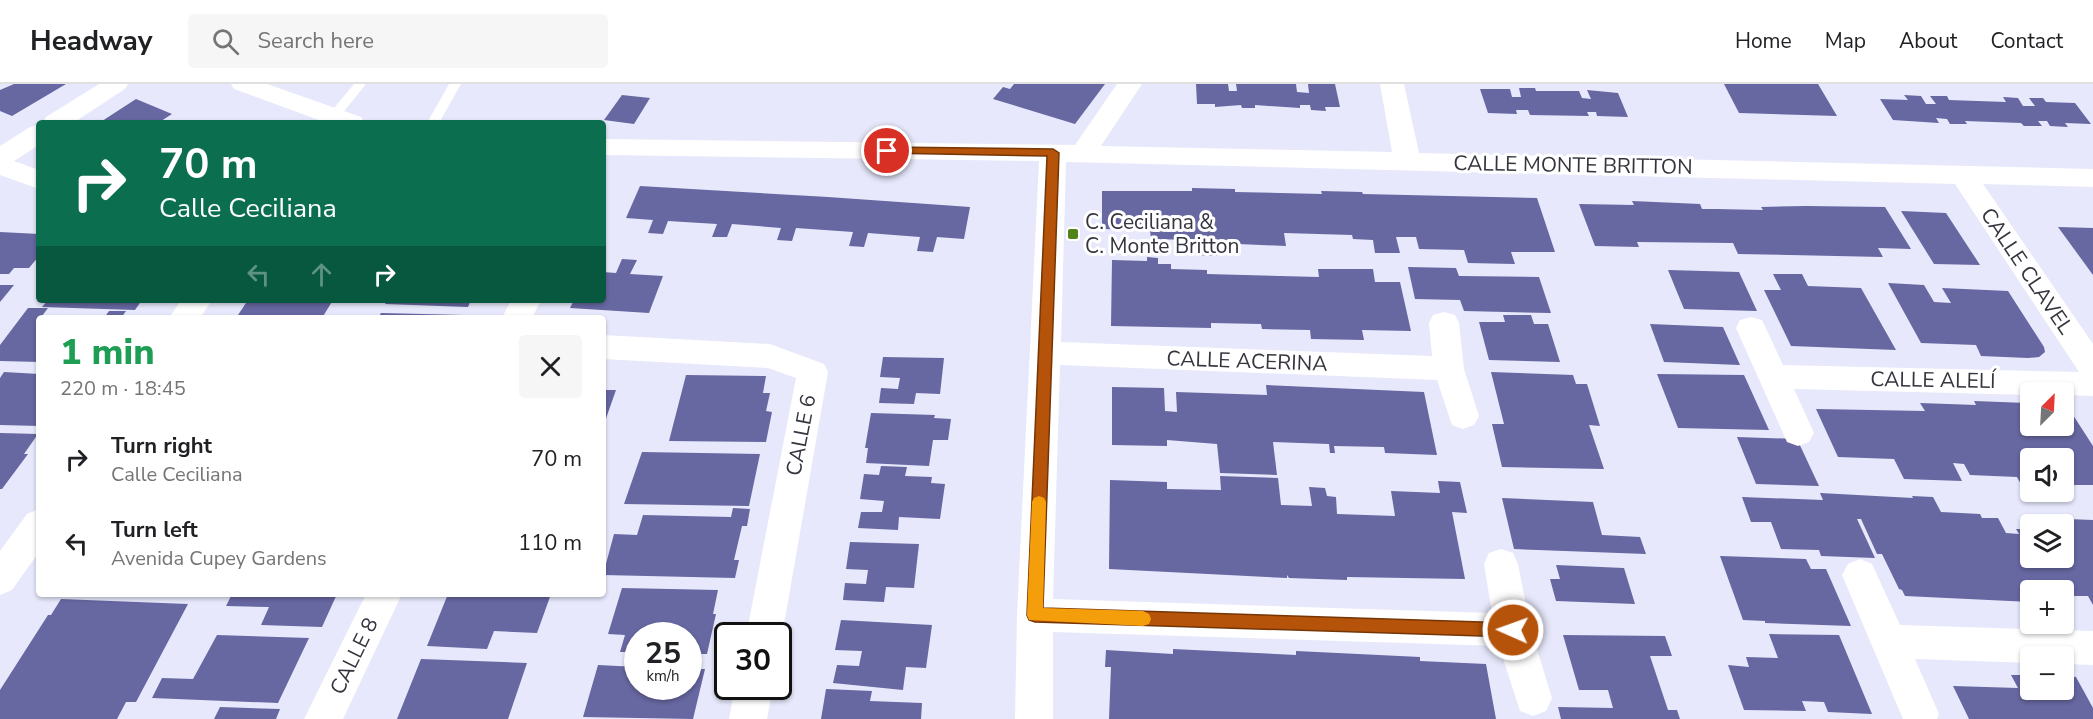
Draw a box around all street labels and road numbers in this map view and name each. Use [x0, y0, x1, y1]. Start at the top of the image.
street label: CALLE MONTE BRITTON [1453, 149, 1693, 181]
street label: CALLE CLAVEL [1974, 202, 2080, 340]
street label: CALLE ACERINA [1166, 344, 1328, 378]
street label: CALLE ALELÍ [1870, 365, 1997, 395]
street label: CALLE 6 [779, 392, 823, 478]
street label: CALLE 8 [323, 613, 385, 699]

